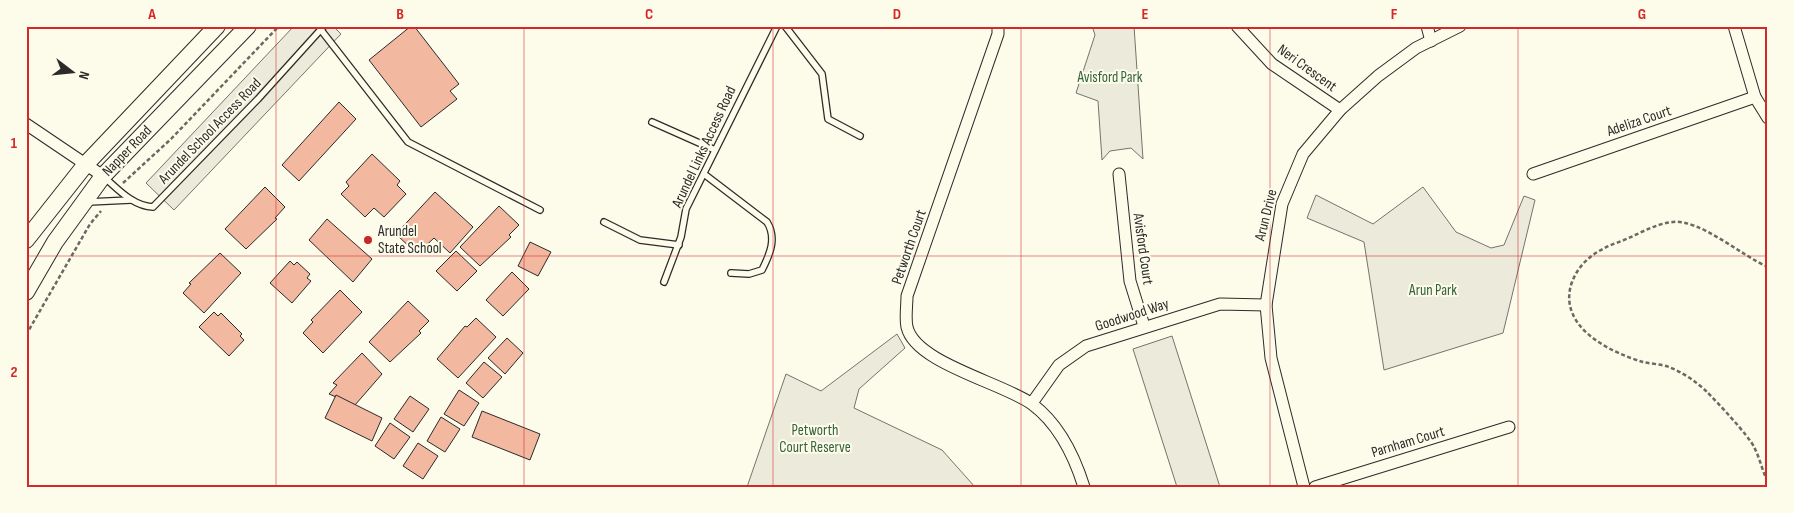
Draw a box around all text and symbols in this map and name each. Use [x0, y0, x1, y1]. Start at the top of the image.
text: A [147, 5, 156, 24]
text: B [396, 5, 404, 24]
text: C [645, 5, 653, 24]
text: D [893, 5, 901, 24]
text: E [1142, 5, 1149, 24]
text: F [1391, 5, 1398, 24]
text: G [1638, 5, 1646, 24]
street label: Neri Crescent [1274, 40, 1341, 96]
north arrow [48, 48, 98, 98]
park label: Avisford Park [1076, 68, 1143, 87]
text: N [75, 70, 93, 81]
street label: Arundel School Access Road [154, 74, 266, 189]
street label: Arundel Links Access Road [667, 83, 740, 212]
street label: Adeliza Court [1603, 101, 1674, 141]
street label: Napper Road [98, 122, 156, 180]
text: 1 [11, 134, 18, 153]
street label: Arun Drive [1250, 187, 1282, 244]
street label: Petworth Court [887, 207, 931, 287]
street label: Avisford Court [1128, 211, 1157, 286]
place label: Arundel State School [377, 222, 442, 258]
marker: Arundel State School [362, 234, 374, 246]
park label: Arun Park [1408, 281, 1457, 300]
street label: Goodwood Way [1093, 294, 1171, 336]
text: 2 [10, 363, 18, 382]
park label: Petworth Court Reserve [779, 421, 851, 457]
street label: Parnham Court [1369, 422, 1447, 462]

